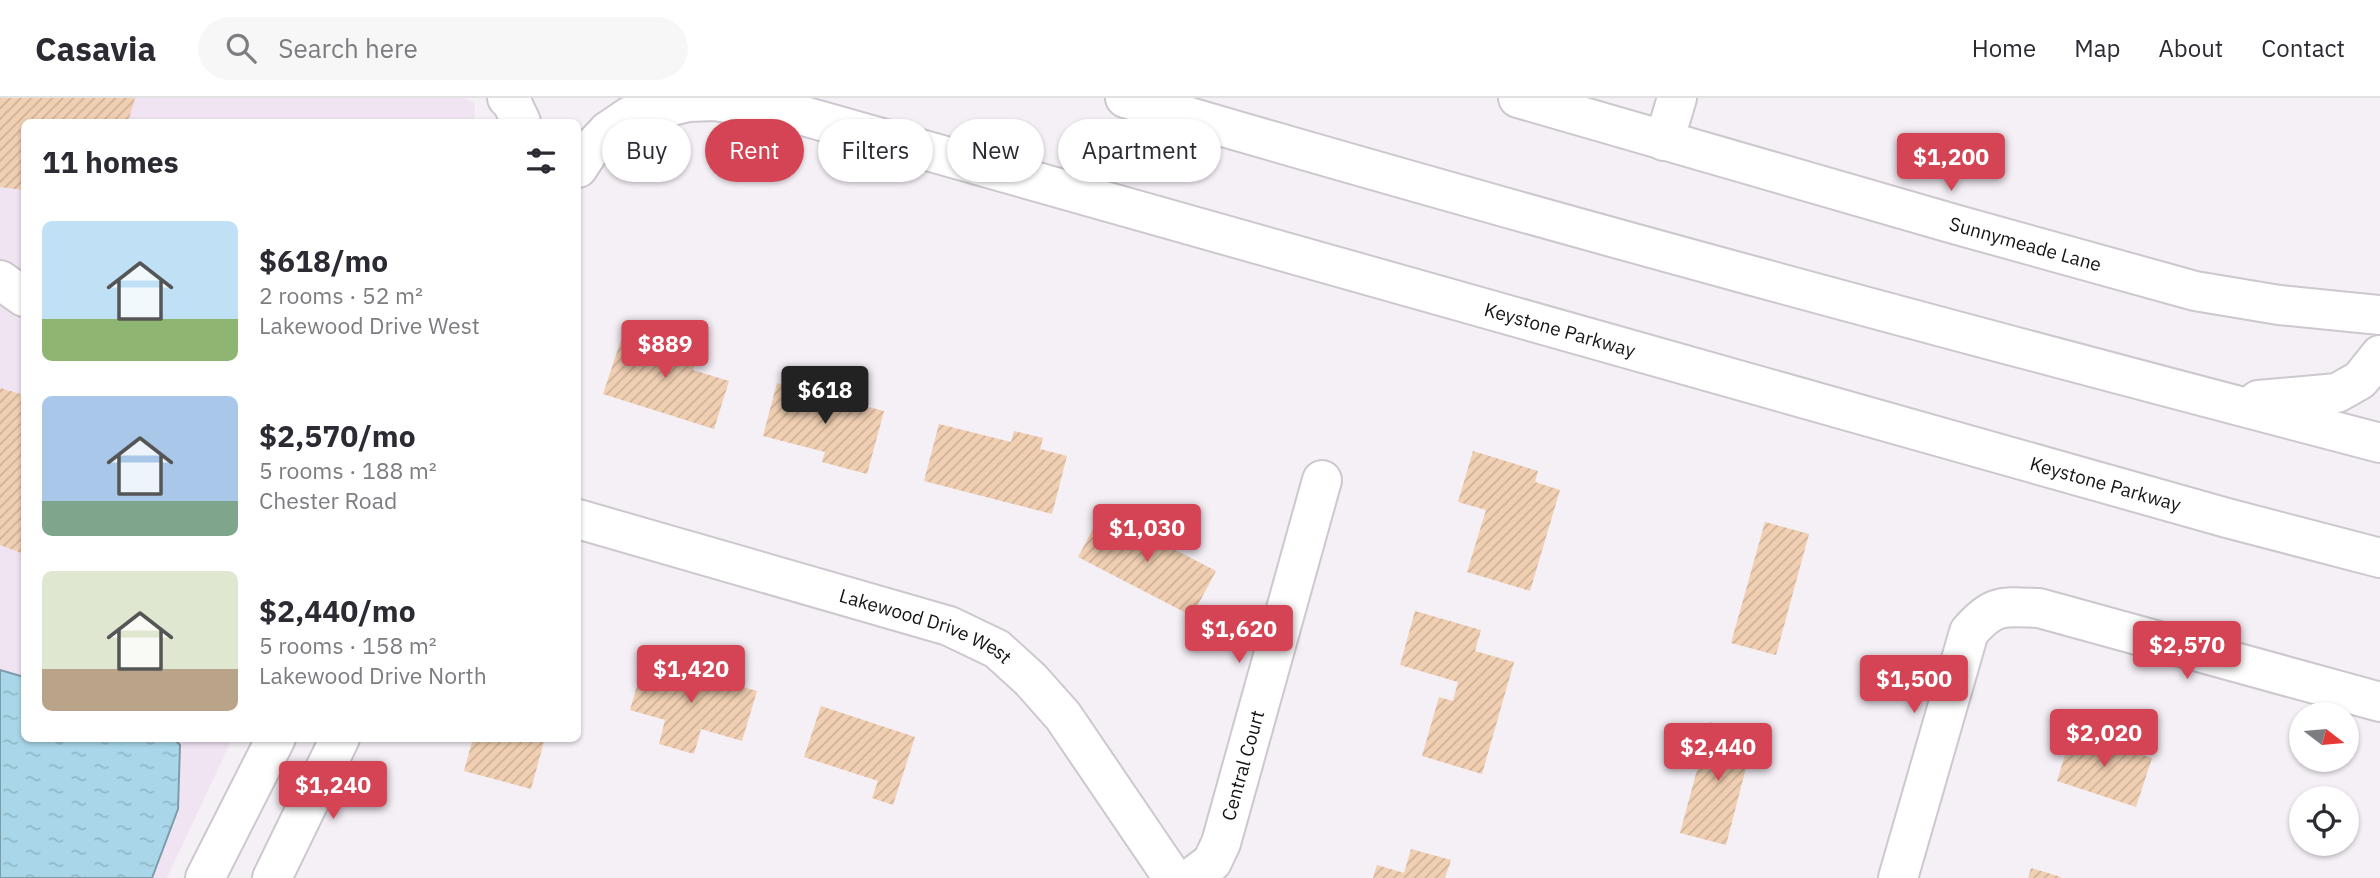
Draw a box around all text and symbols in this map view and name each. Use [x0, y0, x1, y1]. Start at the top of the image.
search box [198, 17, 688, 80]
text: Casavia [35, 27, 156, 70]
icon: search [222, 29, 260, 67]
text: Search here [278, 31, 418, 65]
text: Home [1972, 32, 2036, 64]
text: Map [2074, 32, 2120, 64]
text: About [2158, 32, 2223, 64]
text: Contact [2261, 32, 2345, 64]
chip: Buy [602, 119, 691, 182]
chip: Rent [705, 119, 804, 182]
chip: Filters [818, 119, 933, 182]
chip: New [947, 119, 1044, 182]
chip: Apartment [1058, 119, 1221, 182]
pin: $1,200 [1894, 134, 2008, 193]
text: $1,200 [1913, 141, 1989, 171]
text: 11 homes [42, 142, 179, 181]
icon: filters [522, 142, 560, 180]
street label: Sunnymeade Lane [1947, 211, 2104, 276]
text: $618/mo [259, 241, 388, 280]
icon: home [98, 249, 182, 333]
text: 2 rooms · 52 m² [259, 280, 423, 310]
street label: Keystone Parkway [1482, 297, 1639, 362]
text: Lakewood Drive West [259, 310, 480, 340]
pin: $889 [624, 320, 706, 380]
text: $889 [637, 328, 693, 358]
pin: $618 [784, 366, 866, 426]
text: $618 [797, 374, 853, 404]
text: $2,570/mo [259, 416, 416, 455]
icon: home [98, 424, 182, 508]
street label: Keystone Parkway [2027, 451, 2184, 517]
text: 5 rooms · 188 m² [259, 455, 437, 485]
text: Chester Road [259, 485, 397, 515]
pin: $1,030 [1090, 504, 1204, 564]
text: $1,030 [1109, 512, 1185, 542]
street label: Lakewood Drive West [837, 583, 1017, 669]
text: $2,440/mo [259, 591, 416, 630]
icon: home [98, 599, 182, 683]
pin: $1,620 [1182, 606, 1296, 665]
text: $1,620 [1201, 613, 1277, 643]
pin: $2,570 [2130, 622, 2244, 681]
text: $2,570 [2149, 629, 2225, 659]
text: 5 rooms · 158 m² [259, 630, 437, 660]
pin: $1,420 [634, 646, 748, 705]
text: $1,420 [653, 653, 729, 683]
pin: $1,500 [1857, 656, 1971, 715]
text: Lakewood Drive North [259, 660, 487, 690]
text: $1,500 [1876, 663, 1952, 693]
north arrow [2289, 702, 2359, 772]
map controls [2289, 702, 2359, 856]
street label: Central Court [1216, 708, 1269, 823]
pin: $2,020 [2047, 710, 2161, 769]
text: $2,020 [2066, 717, 2142, 747]
pin: $2,440 [1661, 724, 1775, 783]
text: $2,440 [1680, 731, 1756, 761]
pin: $1,240 [276, 762, 390, 821]
text: $1,240 [295, 769, 371, 799]
button: locate [2289, 786, 2359, 856]

